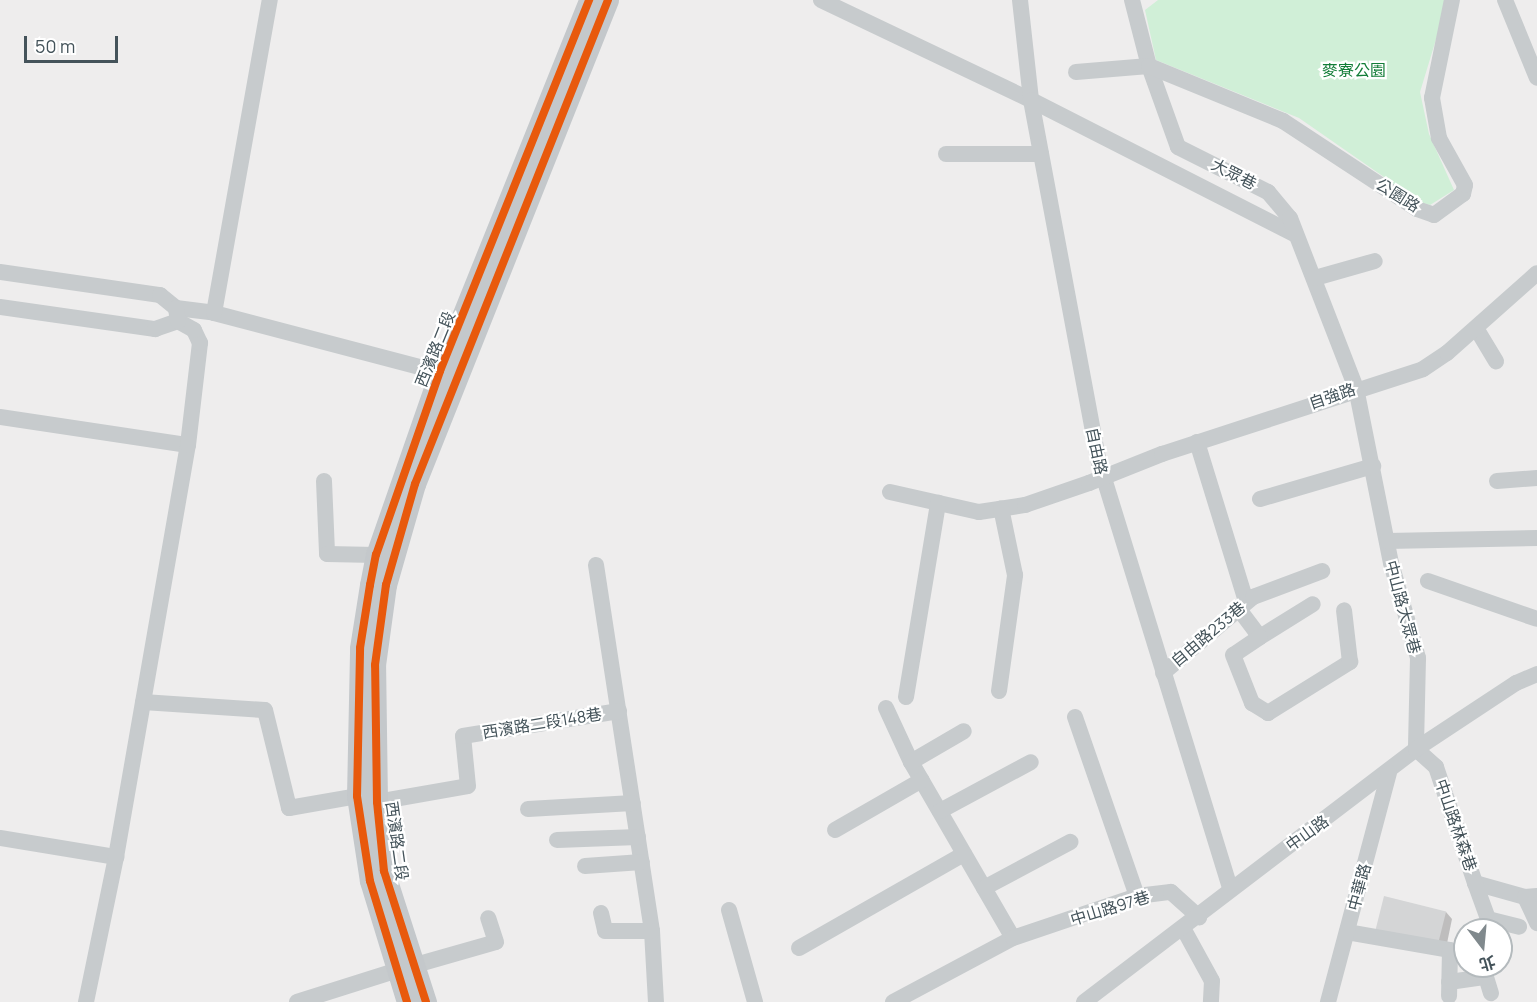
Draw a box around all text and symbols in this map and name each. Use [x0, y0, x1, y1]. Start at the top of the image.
scale bar [27, 24, 122, 62]
text: 50 m [35, 34, 75, 58]
park label: 麥寮公園 [1322, 60, 1386, 80]
street label: 大眾巷 [1208, 155, 1260, 193]
street label: 公園路 [1373, 174, 1423, 216]
street label: 西濱路二段 [411, 308, 459, 390]
street label: 自強路 [1306, 379, 1358, 413]
street label: 自由路 [1083, 426, 1111, 476]
street label: 中山路大眾巷 [1381, 558, 1425, 656]
street label: 自由路233巷 [1167, 597, 1249, 671]
street label: 西濱路二段148巷 [481, 704, 603, 742]
street label: 中山路林森巷 [1431, 776, 1481, 874]
street label: 西濱路二段 [382, 800, 412, 882]
street label: 中山路 [1282, 811, 1332, 855]
street label: 中華路 [1344, 861, 1374, 913]
street label: 中山路97巷 [1068, 887, 1152, 929]
north arrow [1453, 918, 1513, 978]
text: 北 [1477, 951, 1498, 976]

